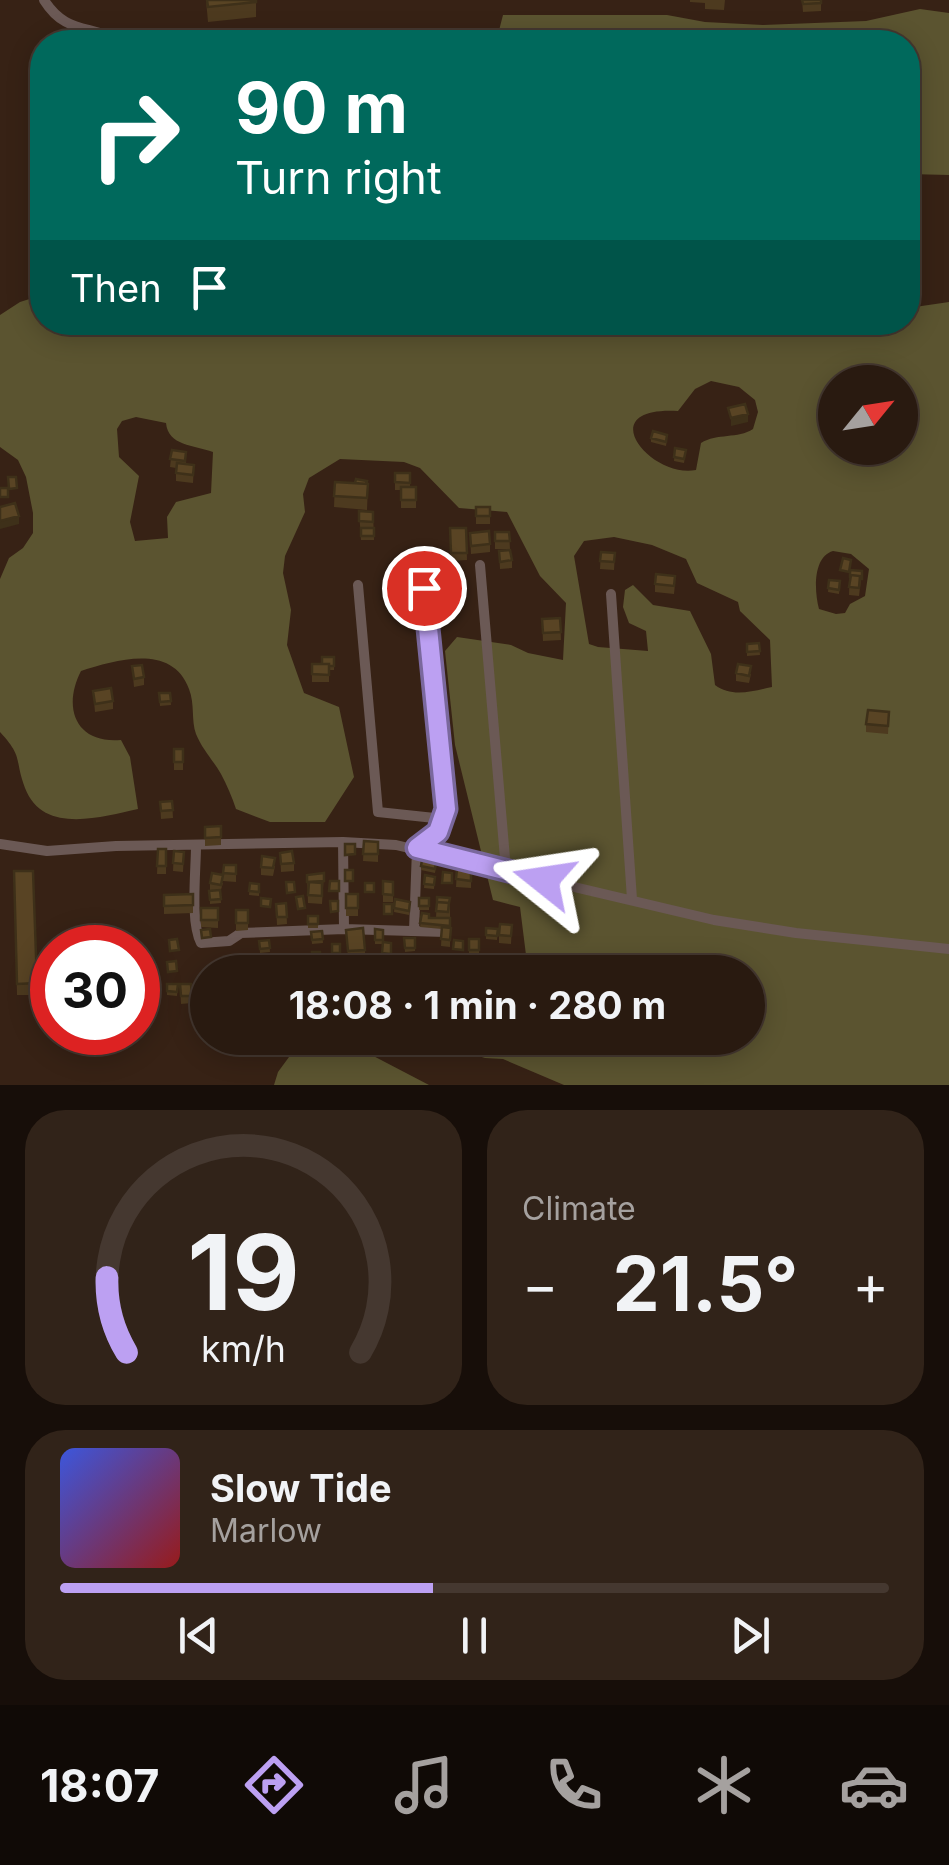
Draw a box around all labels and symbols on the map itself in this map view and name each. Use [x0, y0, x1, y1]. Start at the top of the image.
north arrow [818, 365, 918, 465]
pin [382, 546, 467, 631]
position arrow [492, 828, 596, 932]
speed limit sign: 30 [30, 925, 160, 1055]

